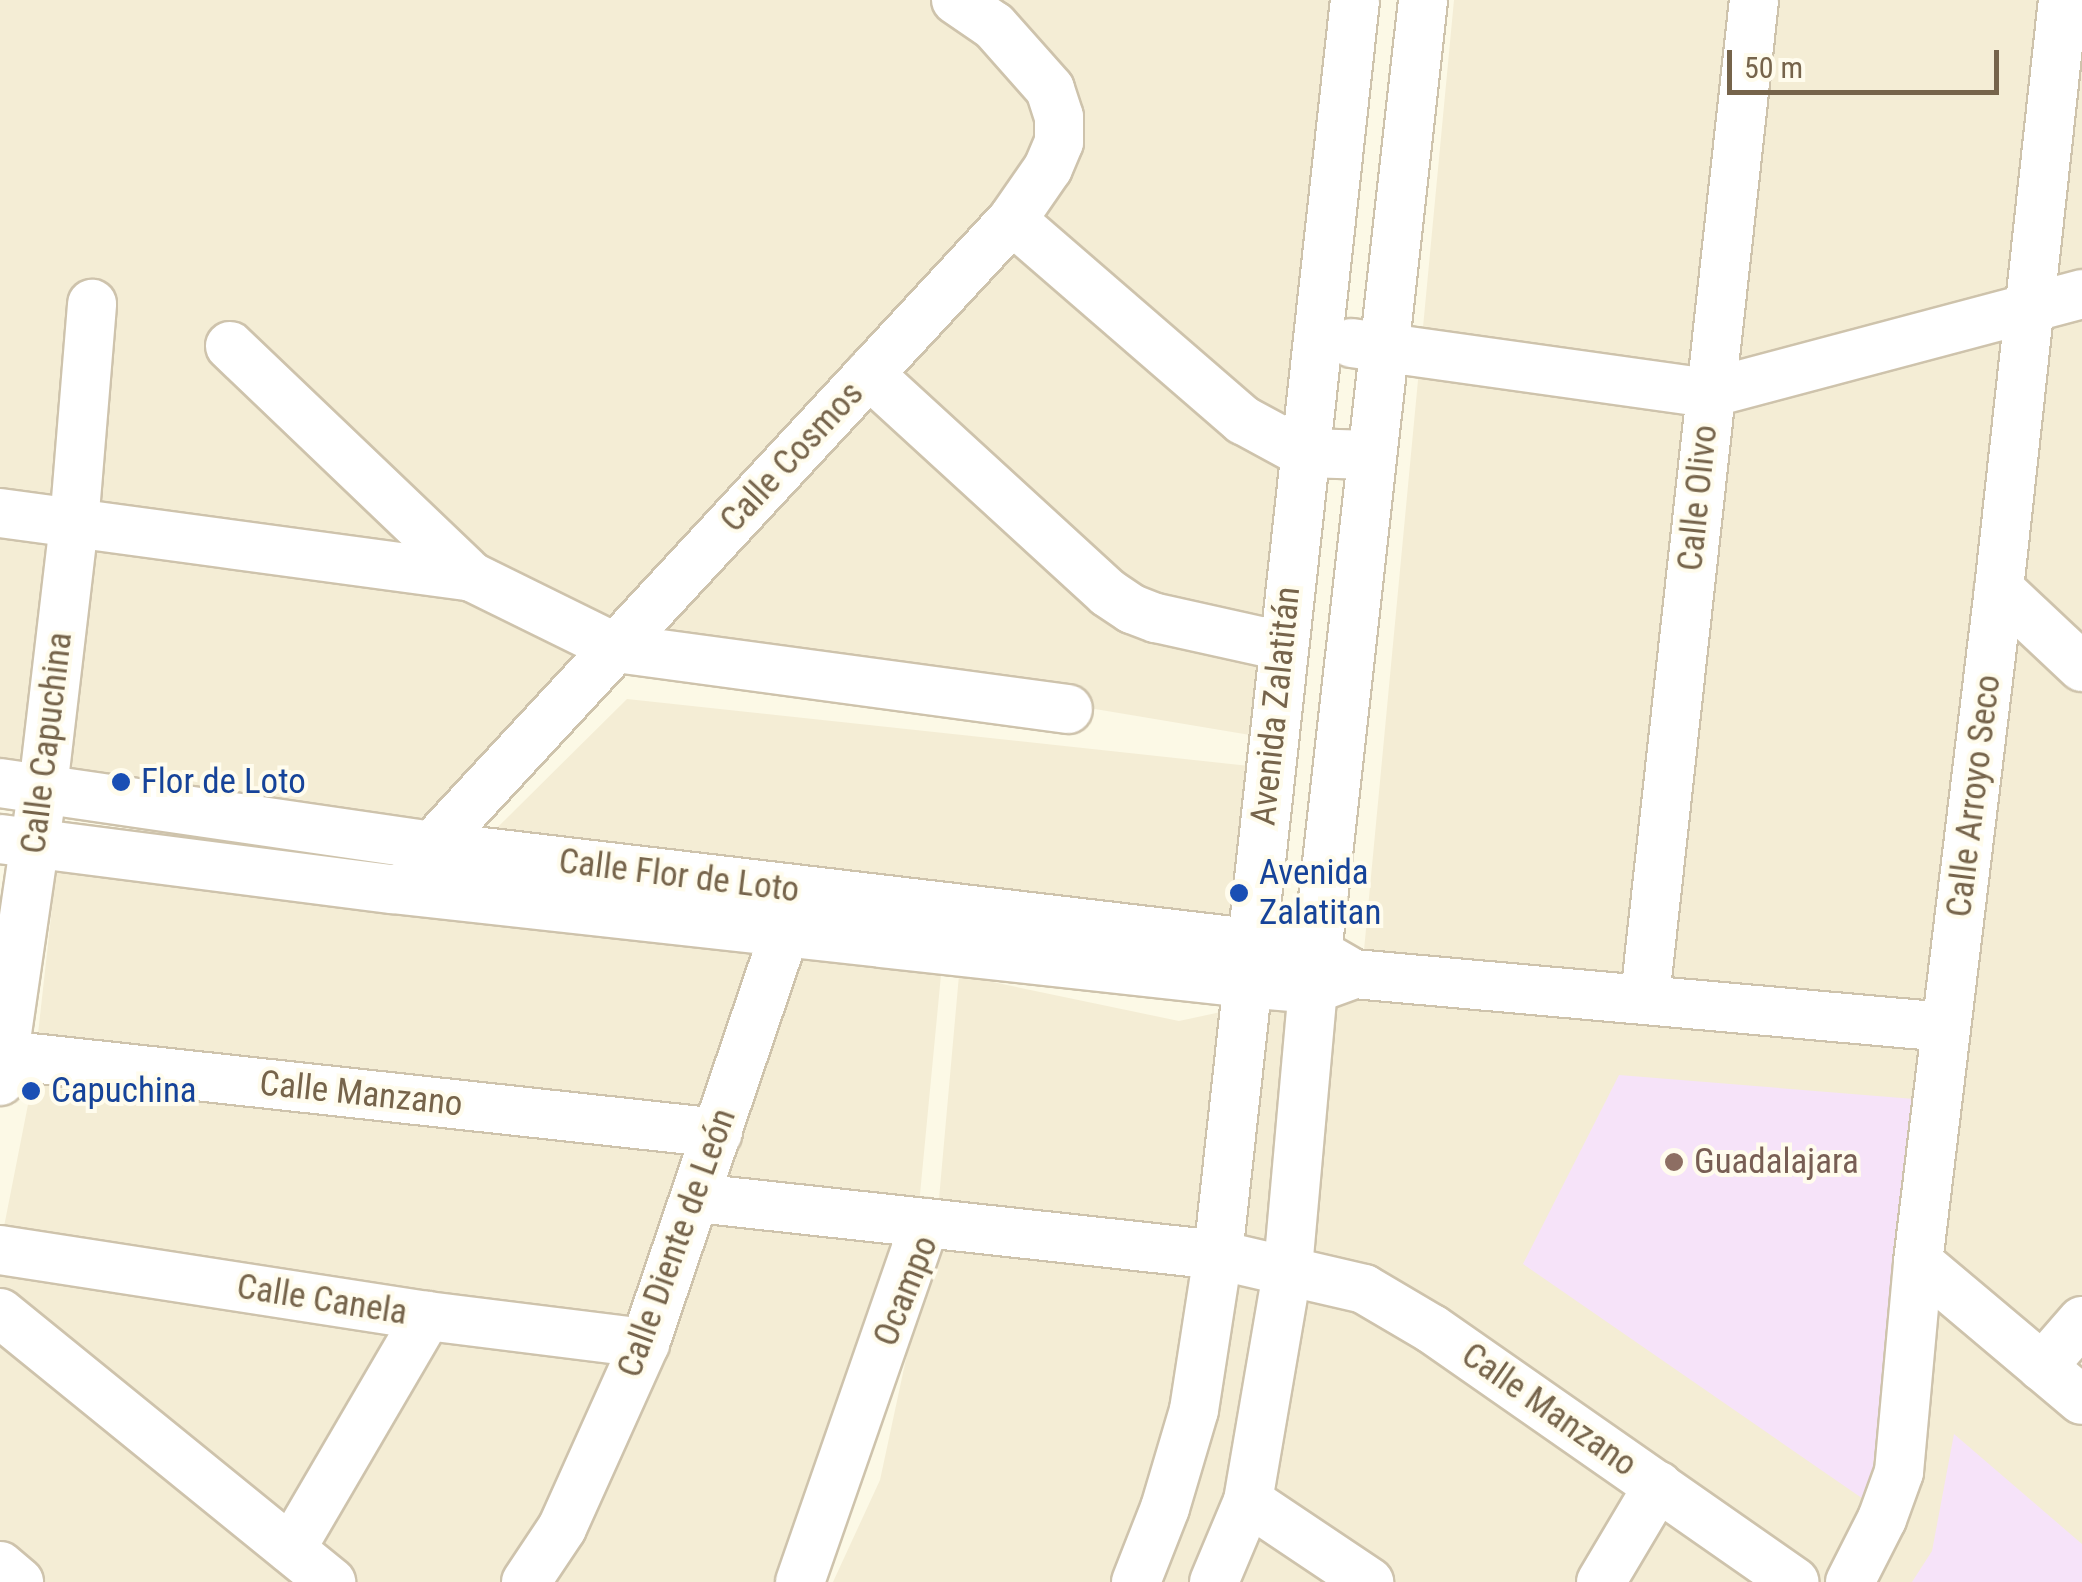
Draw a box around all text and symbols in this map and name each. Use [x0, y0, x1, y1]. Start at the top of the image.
scale bar [1732, 30, 2004, 92]
text: 50 m [1744, 50, 1803, 85]
street label: Calle Cosmos [712, 373, 872, 541]
street label: Calle Olivo [1669, 423, 1727, 573]
street label: Avenida Zalatitán [1243, 584, 1309, 828]
street label: Calle Capuchina [13, 630, 81, 856]
street label: Calle Arroyo Seco [1938, 672, 2010, 920]
place label: Flor de Loto [141, 761, 306, 803]
marker: Flor de Loto [110, 771, 132, 793]
street label: Calle Flor de Loto [556, 840, 802, 912]
place label: Avenida Zalatitan [1259, 852, 1381, 934]
marker: Avenida Zalatitan [1228, 882, 1250, 904]
street label: Calle Manzano [257, 1062, 465, 1126]
place label: Capuchina [51, 1070, 197, 1112]
marker: Capuchina [20, 1080, 42, 1102]
street label: Calle Diente de León [609, 1103, 745, 1383]
place label: Guadalajara [1694, 1141, 1859, 1183]
marker: Guadalajara [1663, 1151, 1685, 1173]
street label: Ocampo [865, 1230, 947, 1352]
street label: Calle Canela [234, 1266, 410, 1334]
street label: Calle Manzano [1453, 1334, 1645, 1486]

